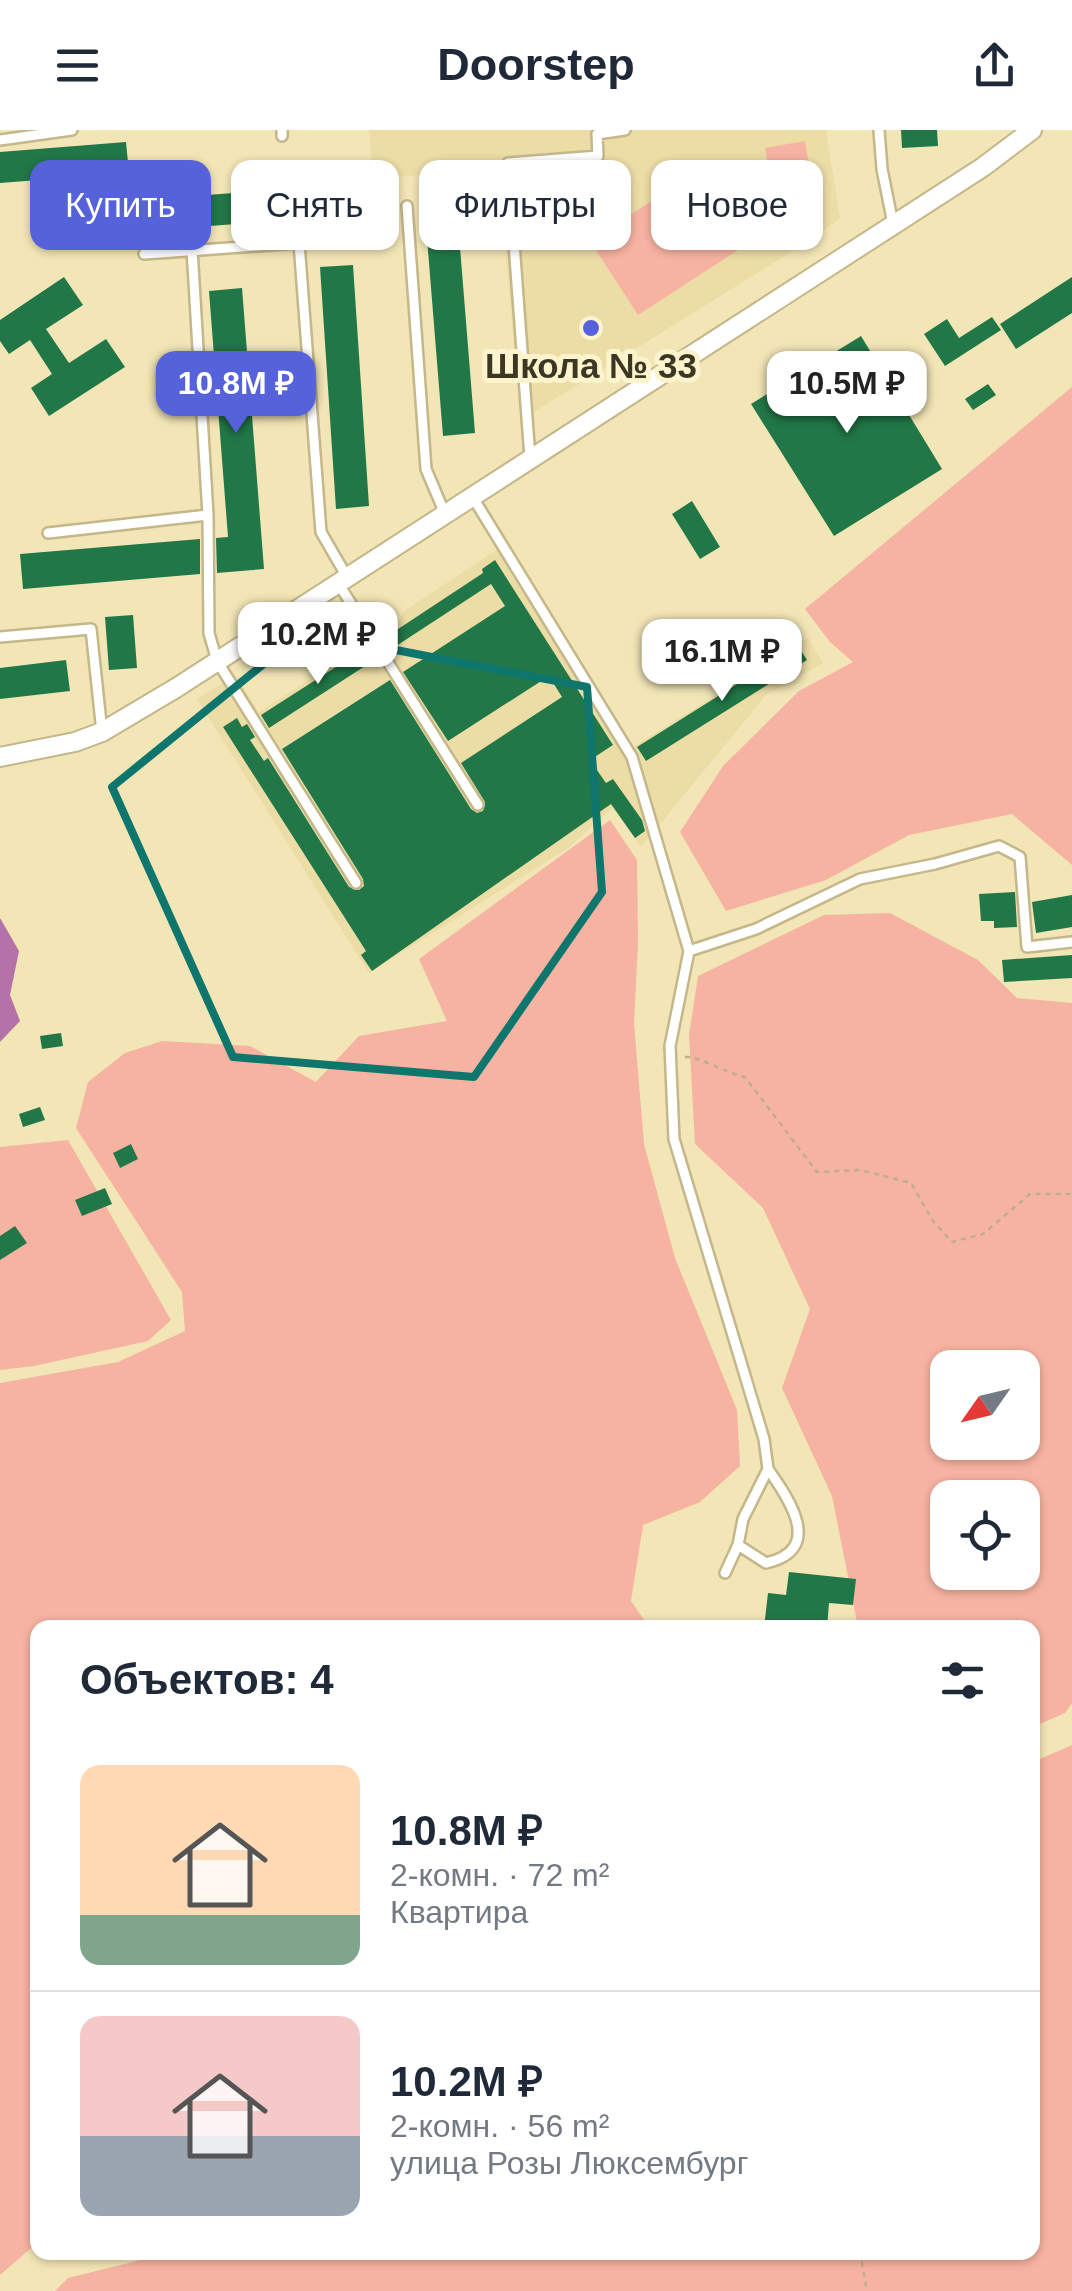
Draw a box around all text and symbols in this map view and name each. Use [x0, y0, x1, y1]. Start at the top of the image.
icon: menu [50, 38, 105, 93]
icon: share [967, 38, 1022, 93]
text: Doorstep [437, 39, 635, 90]
chip: Купить [30, 160, 211, 250]
chip: Снять [231, 160, 399, 250]
chip: Фильтры [419, 160, 631, 250]
chip: Новое [651, 160, 823, 250]
marker: Школа № 33 [580, 317, 602, 339]
place label: Школа № 33 [485, 346, 697, 385]
pin: 10.8M ₽ [144, 351, 328, 436]
pin: 10.5M ₽ [755, 351, 939, 436]
text: 10.8M ₽ [178, 365, 294, 401]
text: 10.5M ₽ [789, 365, 905, 401]
pin: 10.2M ₽ [226, 602, 410, 687]
text: 10.2M ₽ [260, 616, 376, 652]
pin: 16.1M ₽ [630, 619, 814, 704]
text: 16.1M ₽ [664, 633, 780, 669]
north arrow [930, 1350, 1040, 1460]
map controls [930, 1350, 1040, 1590]
button: locate [930, 1480, 1040, 1590]
icon: filters [935, 1653, 990, 1708]
text: Объектов: 4 [80, 1656, 334, 1703]
icon: home [160, 1805, 280, 1925]
text: 10.8M ₽ [390, 1807, 543, 1854]
text: 2-комн. · 72 m² [390, 1857, 609, 1893]
text: Квартира [390, 1894, 528, 1930]
icon: home [160, 2056, 280, 2176]
text: 10.2M ₽ [390, 2058, 543, 2105]
text: 2-комн. · 56 m² [390, 2108, 609, 2144]
text: улица Розы Люксембург [390, 2145, 748, 2181]

